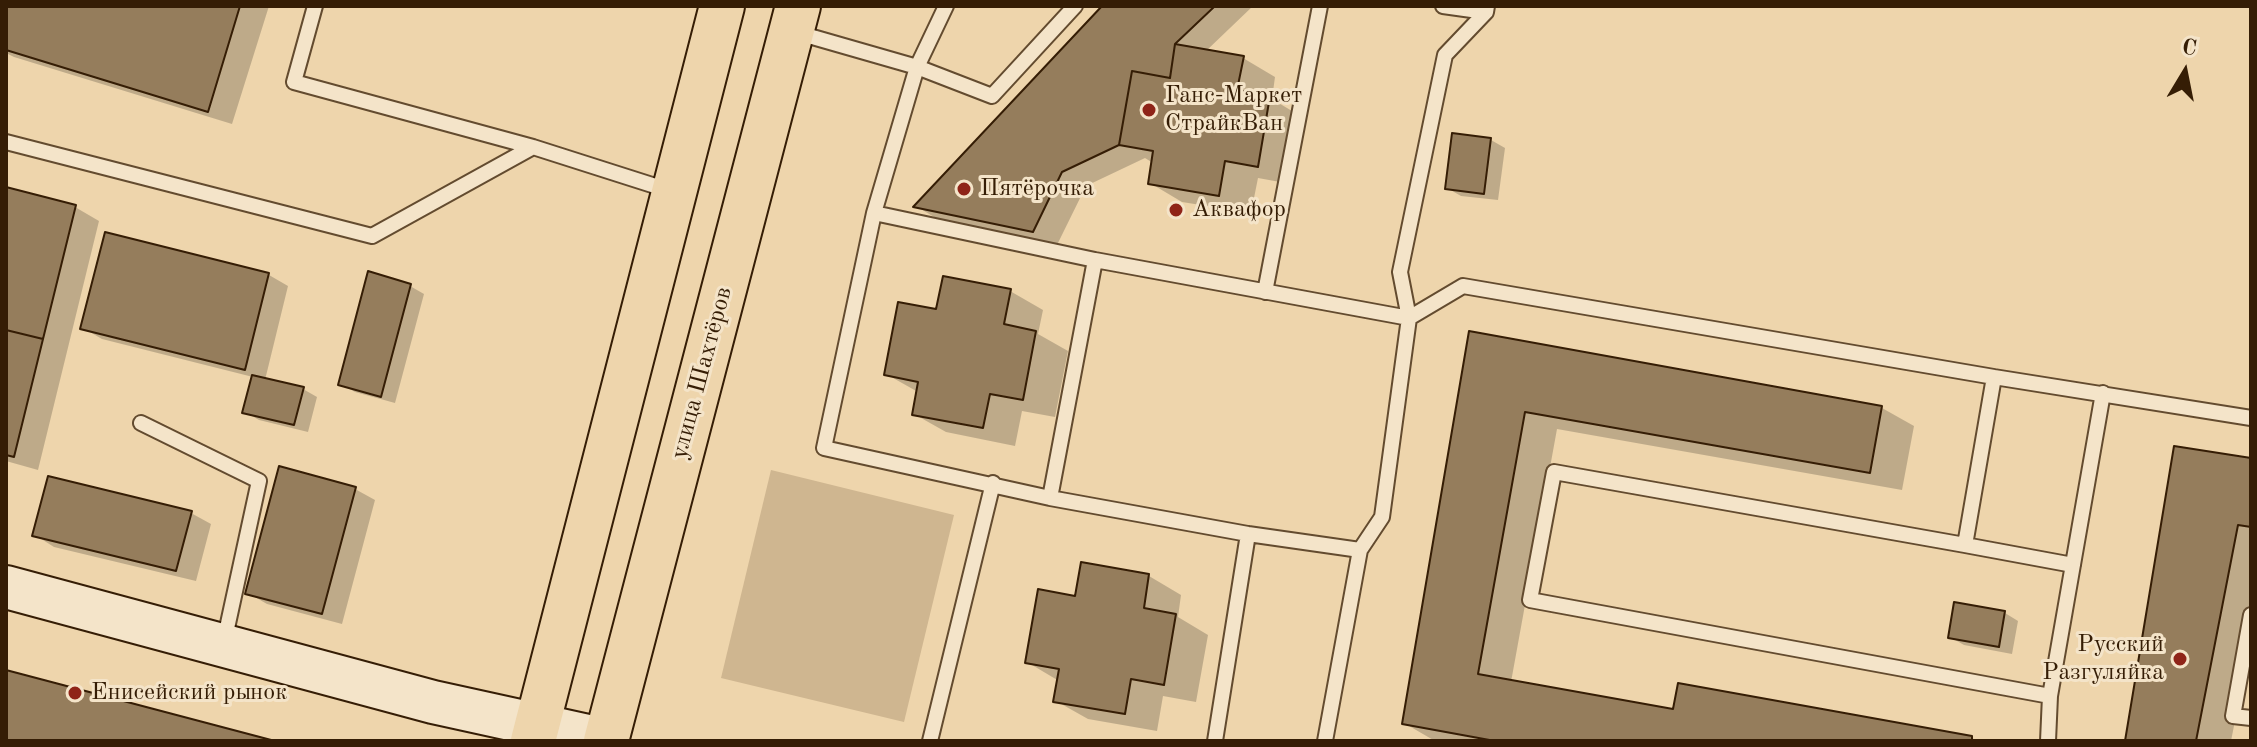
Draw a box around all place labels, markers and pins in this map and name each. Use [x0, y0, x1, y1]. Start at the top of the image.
place label: Ганс-Маркет СтрайкВан [1165, 82, 1302, 138]
marker: Ганс-Маркет СтрайкВан [1140, 101, 1158, 119]
place label: Пятёрочка [980, 175, 1094, 203]
marker: Пятёрочка [955, 180, 973, 198]
place label: Аквафор [1192, 196, 1286, 224]
marker: Аквафор [1167, 201, 1185, 219]
place label: Русский Разгуляйка [2042, 631, 2164, 687]
marker: Русский Разгуляйка [2171, 650, 2189, 668]
place label: Енисейский рынок [91, 679, 287, 707]
marker: Енисейский рынок [66, 684, 84, 702]

